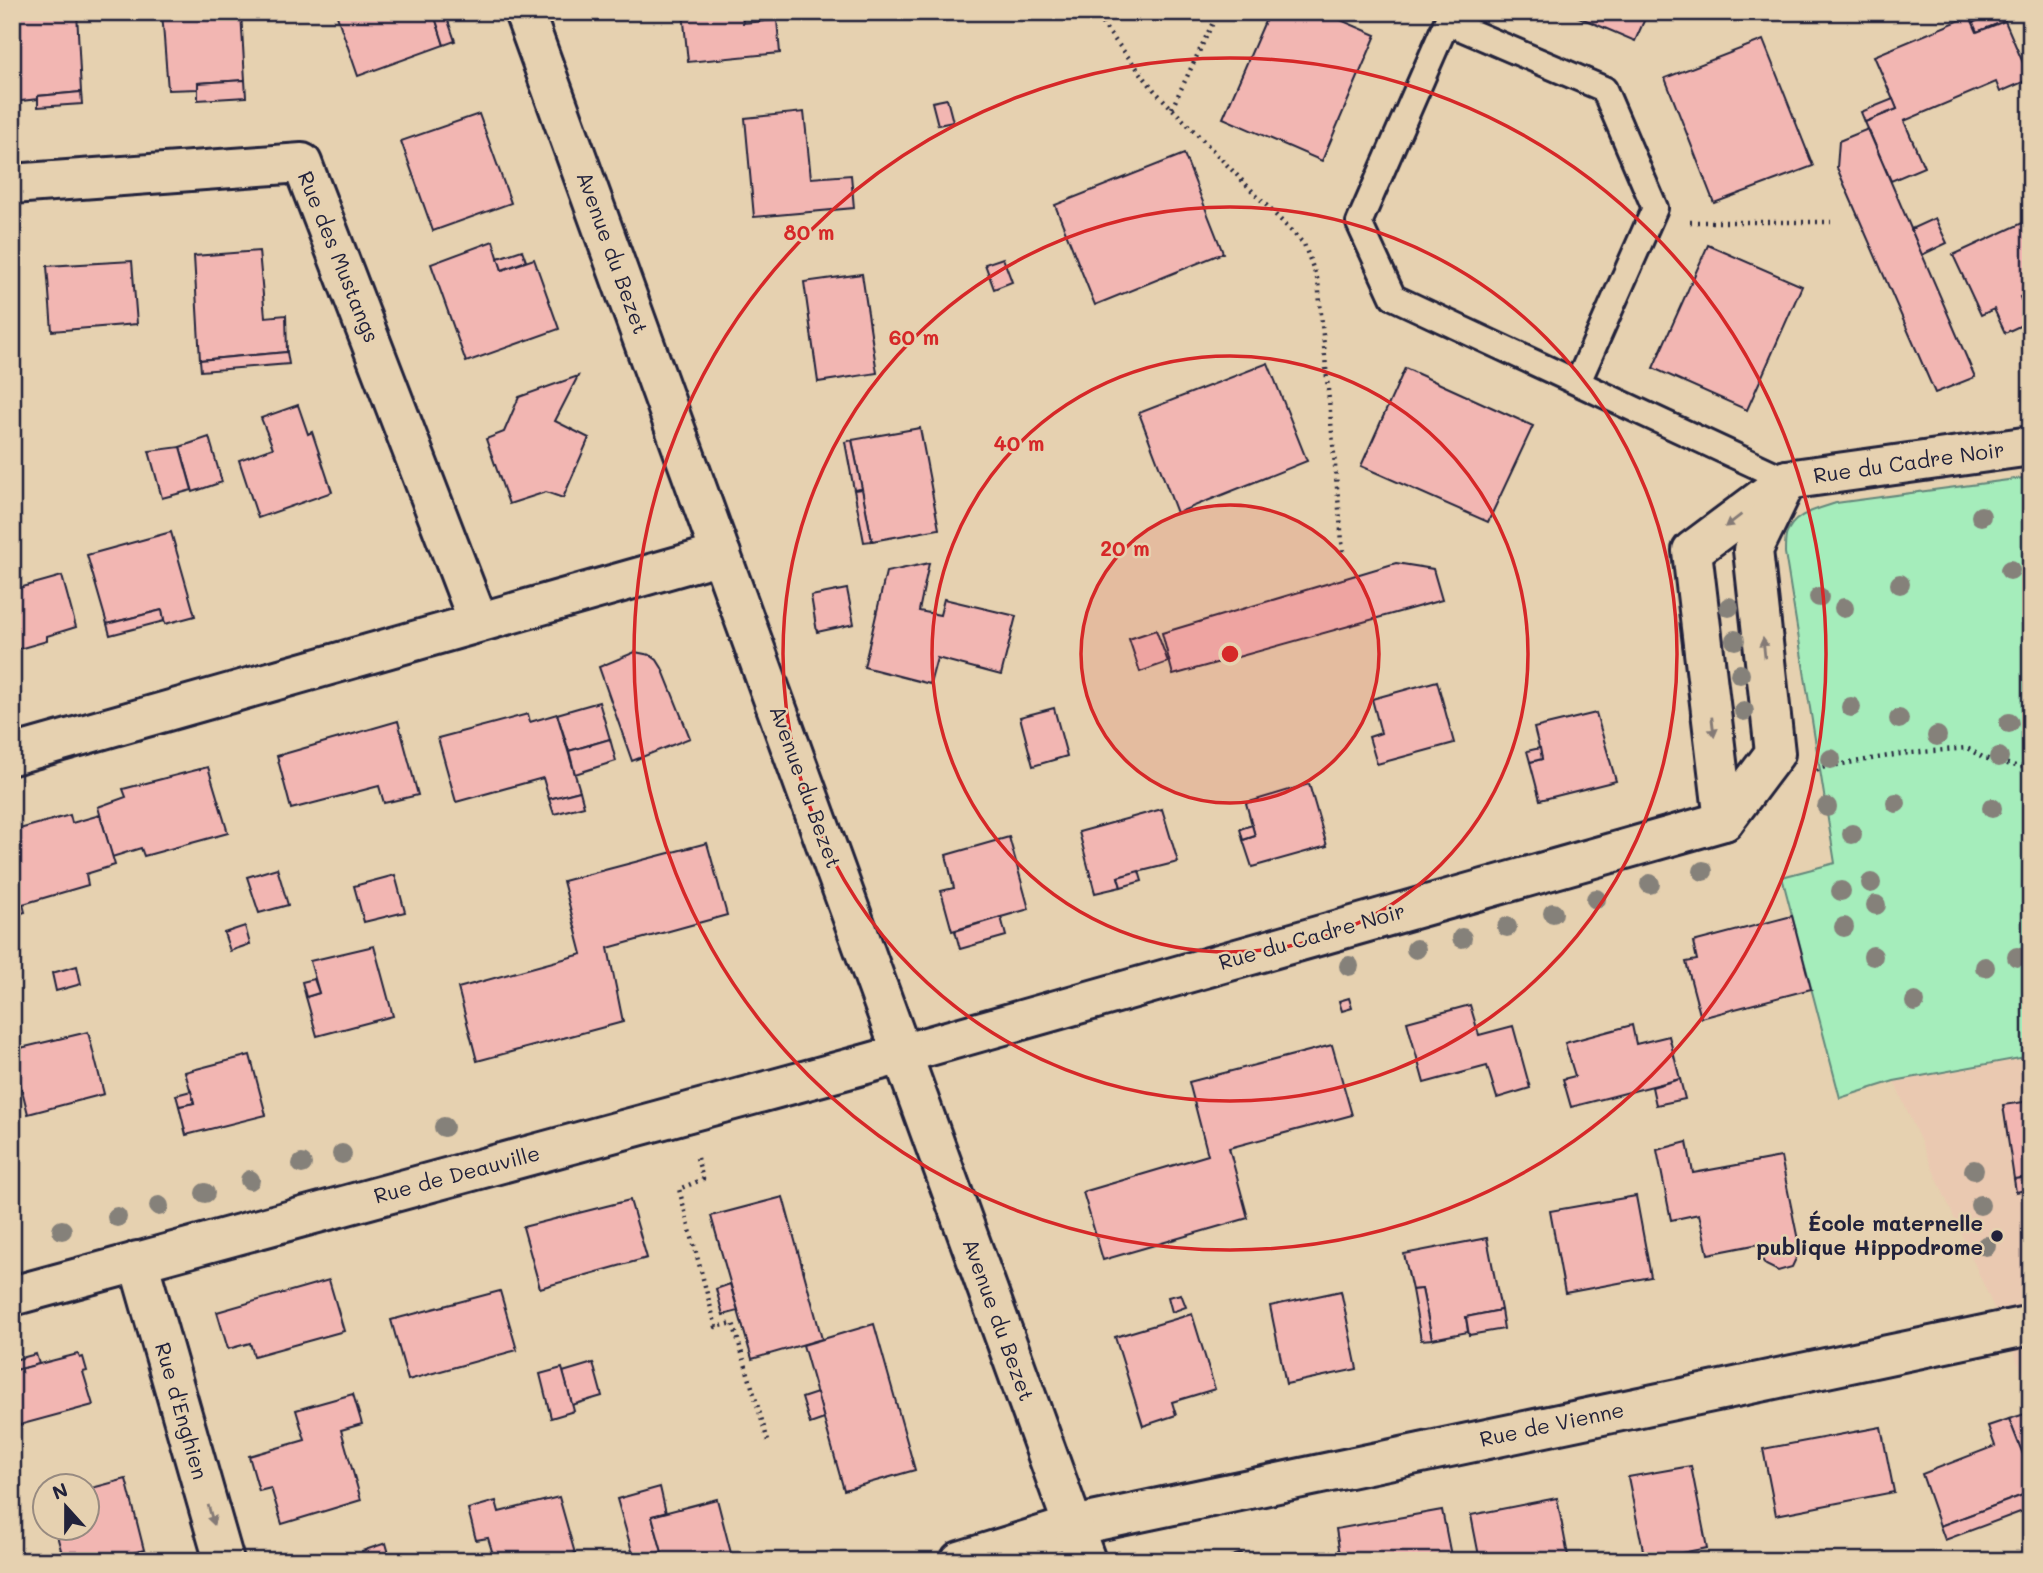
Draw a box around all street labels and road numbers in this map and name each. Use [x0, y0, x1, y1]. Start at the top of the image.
street label: Rue des Mustangs [293, 167, 386, 346]
street label: Avenue du Bezet [572, 168, 655, 337]
street label: Rue du Cadre Noir [1811, 435, 2006, 488]
street label: Avenue du Bezet [765, 702, 848, 871]
street label: Rue du Cadre Noir [1215, 896, 1408, 975]
street label: Rue de Deauville [371, 1138, 543, 1209]
street label: Avenue du Bezet [958, 1235, 1041, 1404]
street label: Rue d'Enghien [150, 1339, 215, 1482]
street label: Rue de Vienne [1477, 1395, 1626, 1452]

